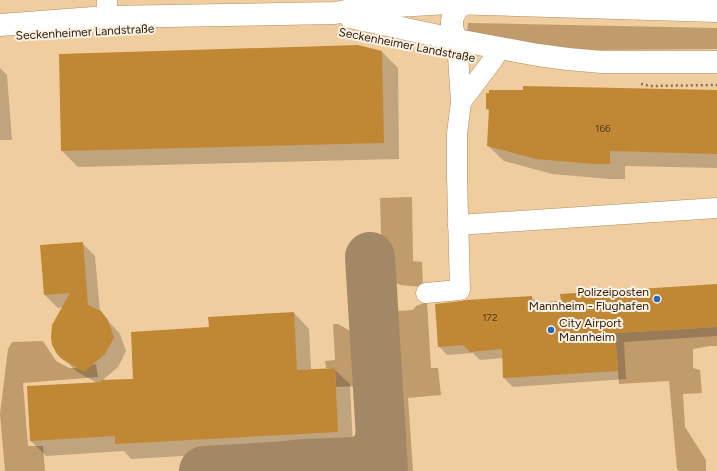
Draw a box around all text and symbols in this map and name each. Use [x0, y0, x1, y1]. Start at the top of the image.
street label: Seckenheimer Landstraße [15, 21, 155, 43]
street label: Seckenheimer Landstraße [337, 25, 477, 65]
house number: 166 [595, 122, 611, 135]
place label: Polizeiposten Mannheim - Flughafen [529, 285, 649, 313]
marker: Polizeiposten Mannheim - Flughafen [652, 294, 662, 304]
house number: 172 [482, 311, 498, 324]
place label: City Airport Mannheim [559, 316, 622, 344]
marker: City Airport Mannheim [546, 325, 556, 335]

